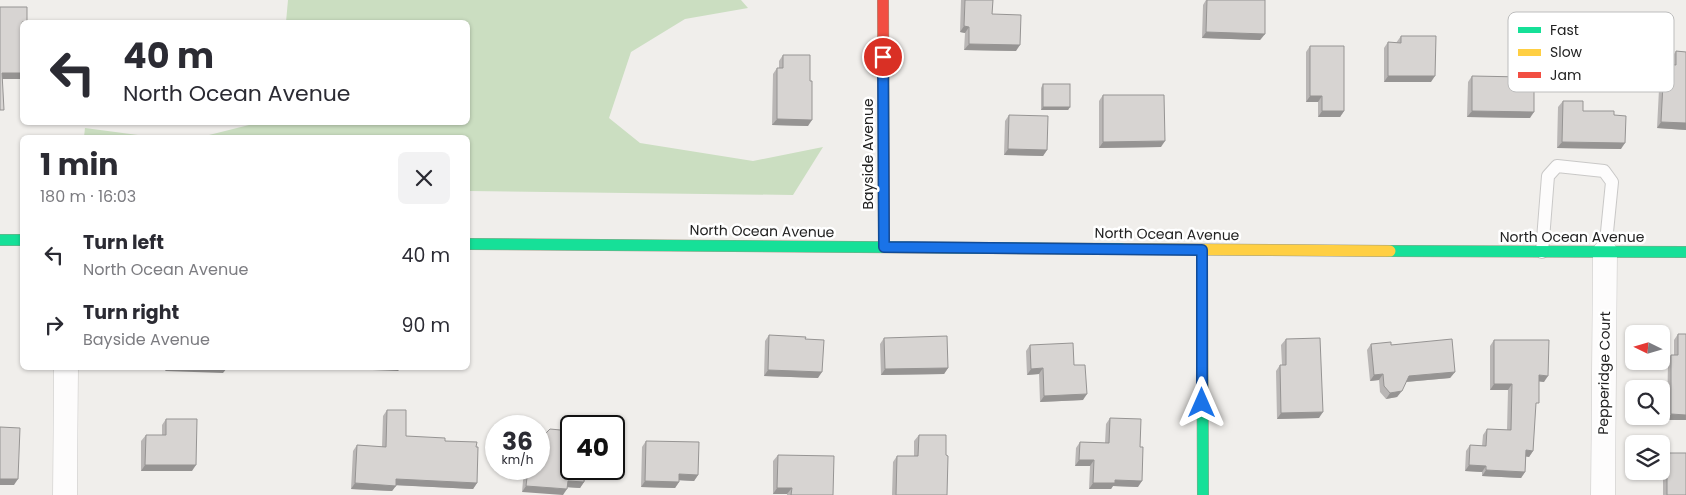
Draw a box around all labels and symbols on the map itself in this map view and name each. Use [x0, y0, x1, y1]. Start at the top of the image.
legend [1508, 12, 1674, 92]
text: Fast [1550, 20, 1579, 40]
pin [862, 36, 904, 78]
text: Slow [1550, 42, 1583, 62]
text: Jam [1550, 65, 1581, 85]
street label: Bayside Avenue [858, 98, 878, 210]
street label: North Ocean Avenue [689, 220, 835, 242]
street label: North Ocean Avenue [1094, 223, 1240, 245]
street label: North Ocean Avenue [1500, 227, 1645, 247]
street label: Pepperidge Court [1593, 311, 1615, 435]
north arrow [1625, 325, 1670, 370]
position arrow [1175, 376, 1227, 428]
speed limit sign: 40 [560, 415, 625, 480]

